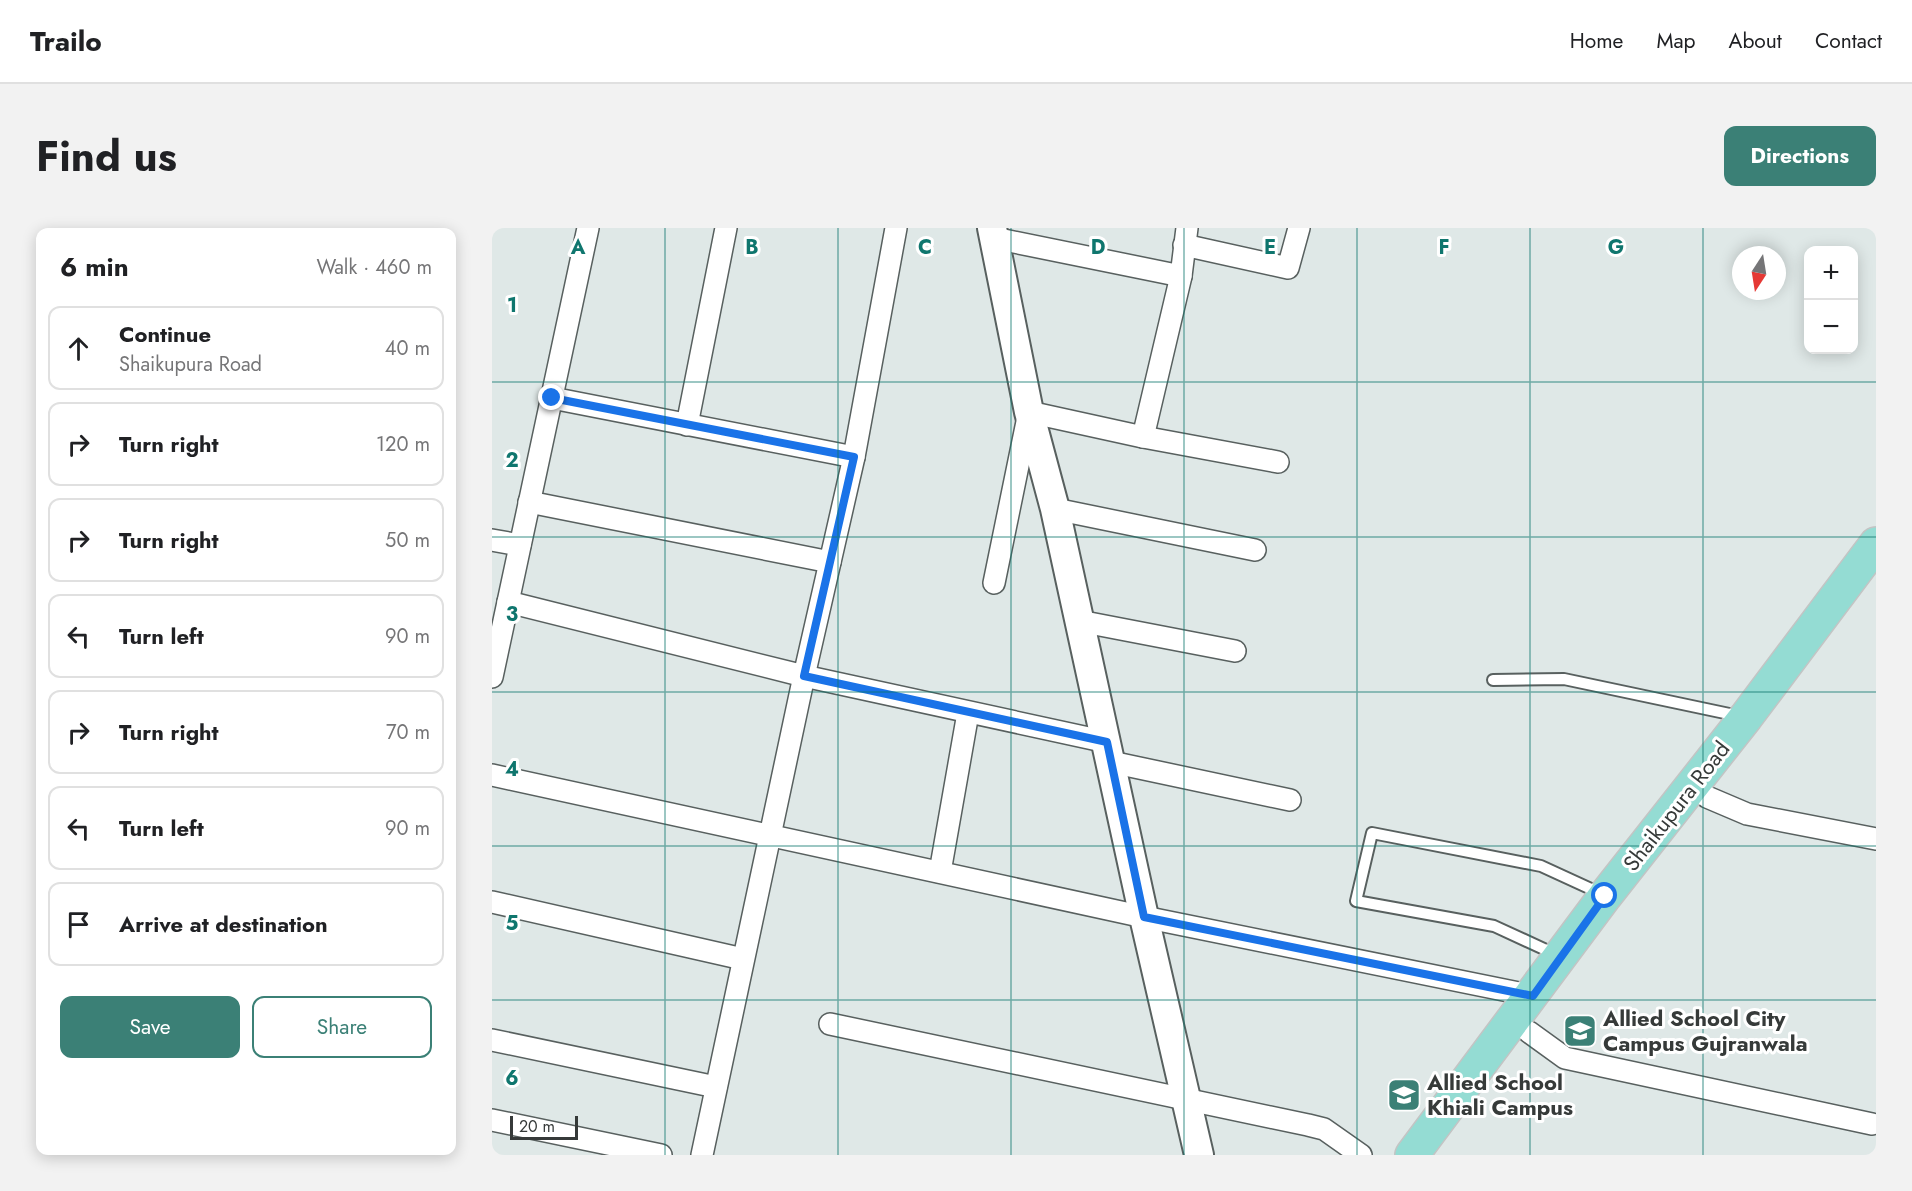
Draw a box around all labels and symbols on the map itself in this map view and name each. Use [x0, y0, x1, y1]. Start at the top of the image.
text: A [570, 233, 586, 262]
text: B [745, 233, 759, 262]
text: C [918, 233, 932, 262]
text: D [1091, 233, 1105, 262]
text: E [1264, 233, 1276, 262]
text: F [1438, 233, 1450, 262]
text: G [1608, 233, 1624, 262]
north arrow [1732, 246, 1786, 300]
text: 1 [507, 291, 517, 320]
route end [538, 384, 564, 410]
text: 2 [505, 446, 519, 475]
text: 3 [506, 600, 518, 629]
street label: Shaikupura Road [1615, 734, 1737, 878]
text: 4 [505, 755, 519, 784]
route start [1591, 882, 1617, 908]
text: 5 [506, 909, 519, 938]
place label: Allied School City Campus Gujranwala [1602, 1002, 1808, 1059]
school or university icon: Allied School City Campus Gujranwala [1562, 1013, 1598, 1049]
text: 6 [505, 1064, 519, 1093]
place label: Allied School Khiali Campus [1426, 1066, 1573, 1123]
school or university icon: Allied School Khiali Campus [1386, 1077, 1422, 1113]
scale bar [510, 1113, 578, 1140]

